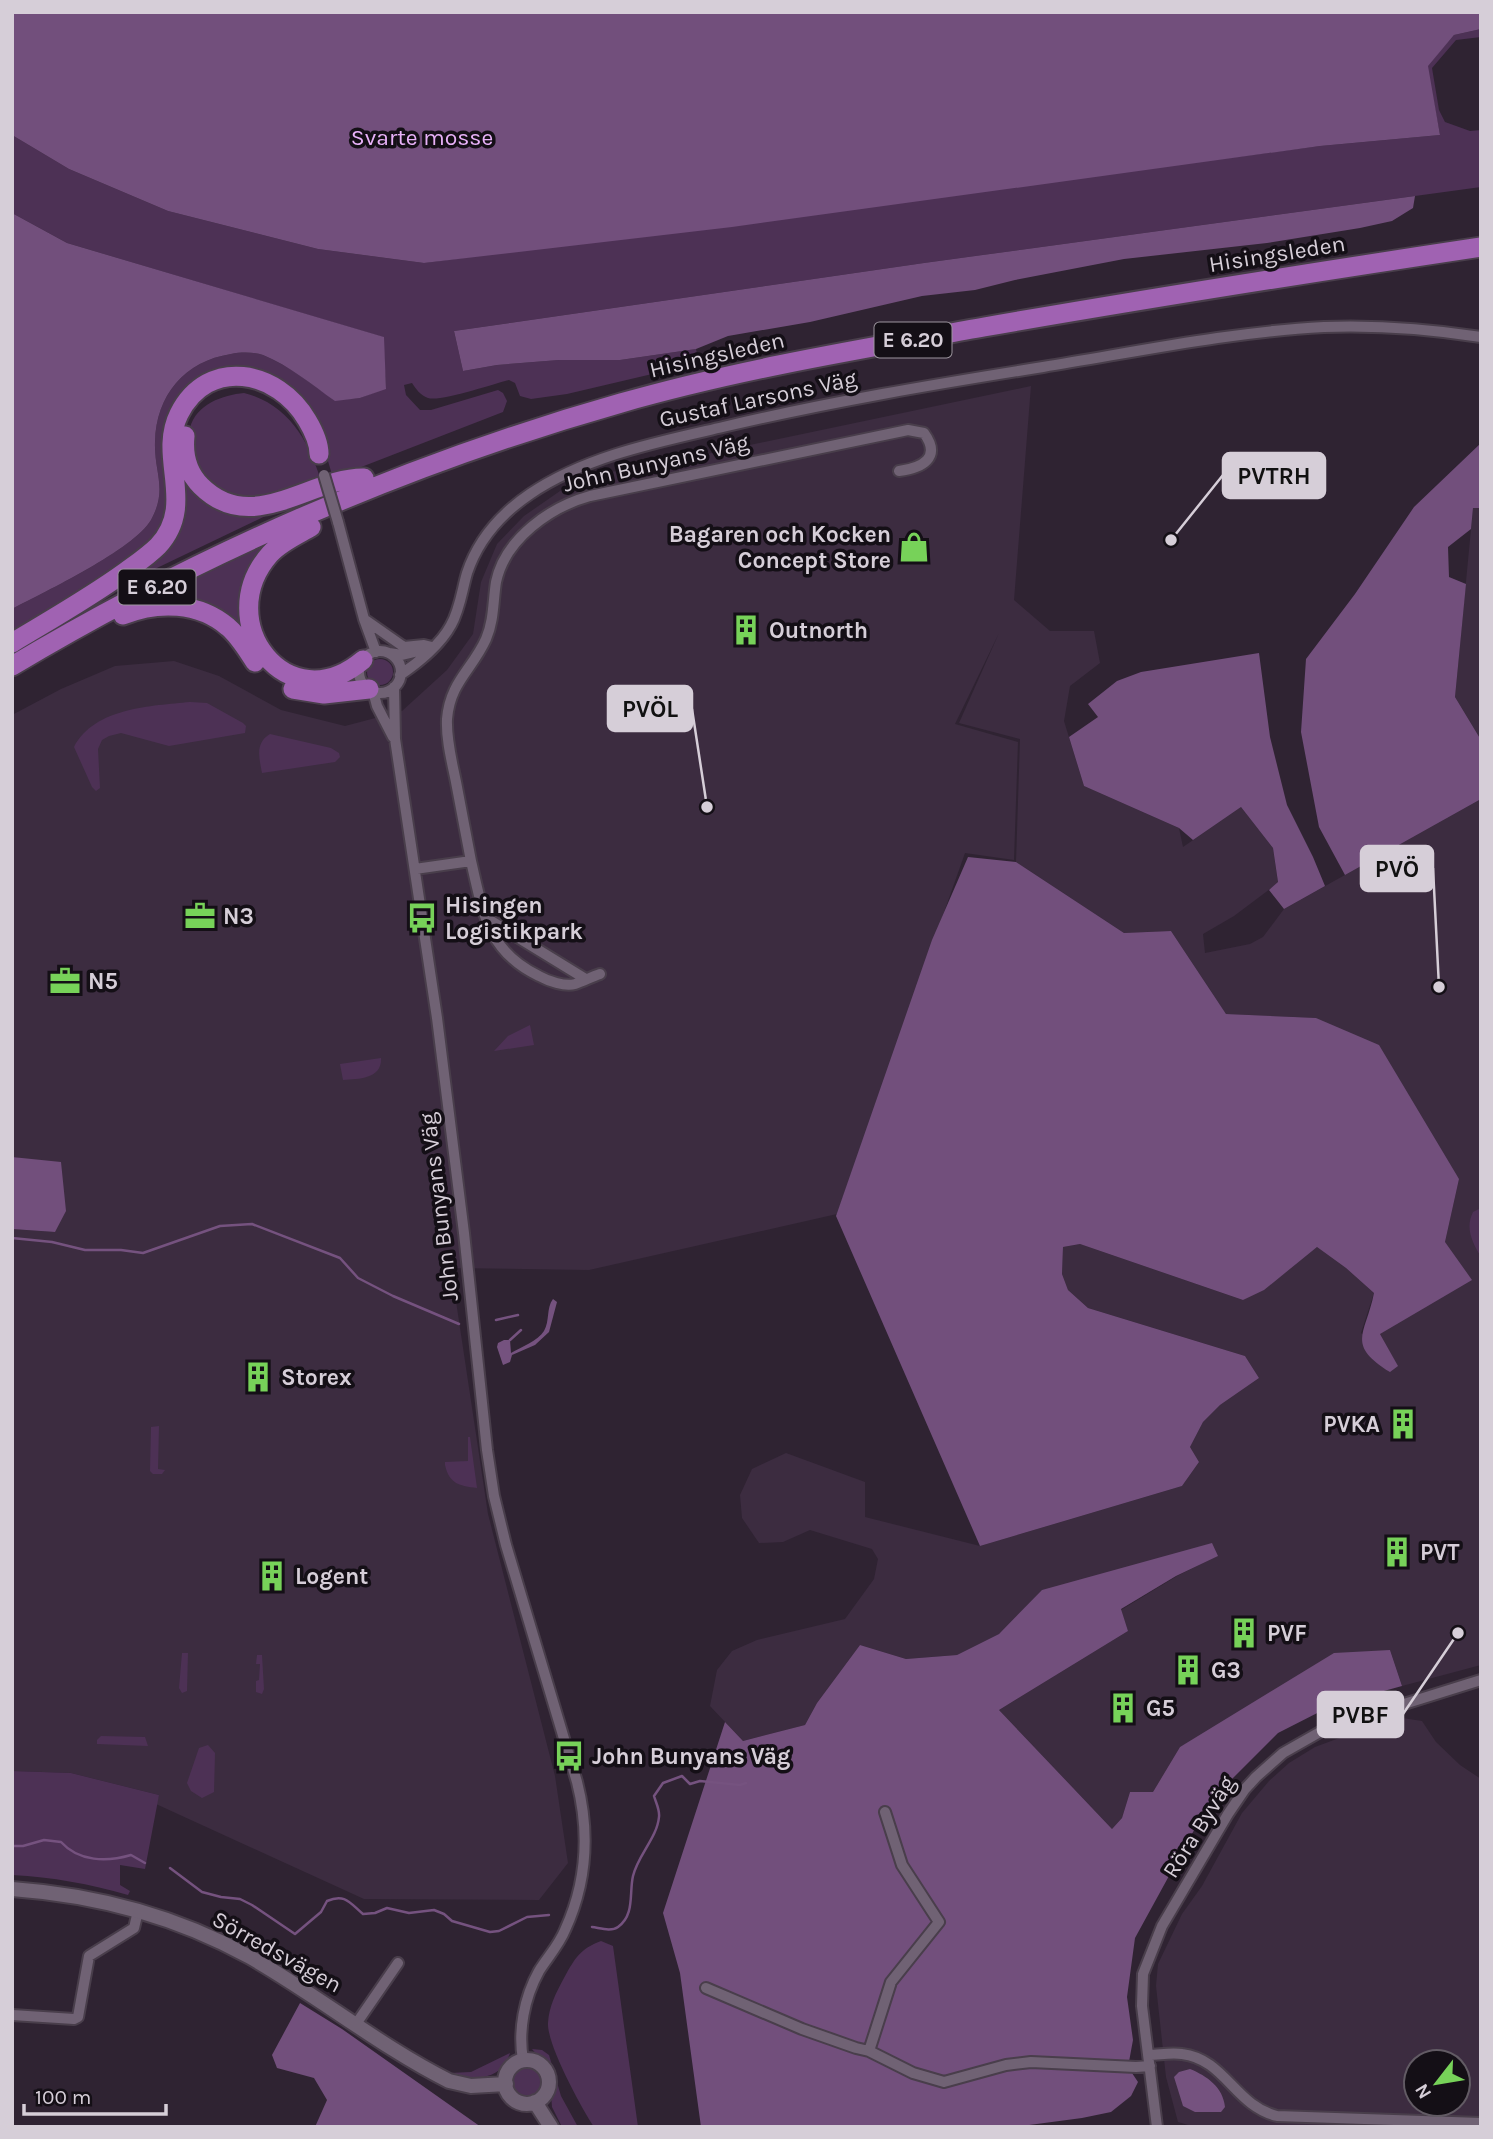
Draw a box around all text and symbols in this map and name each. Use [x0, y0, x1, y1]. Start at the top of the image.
park label: Svarte mosse [351, 124, 493, 151]
street label: Hisingsleden [1207, 230, 1347, 278]
road number: E 6.20 [874, 322, 951, 358]
street label: Hisingsleden [647, 326, 787, 384]
street label: Gustaf Larsons Väg [657, 365, 859, 433]
street label: John Bunyans Väg [560, 428, 752, 498]
callout: PVTRH [1223, 453, 1325, 498]
text: PVTRH [1237, 462, 1311, 490]
place label: Bagaren och Kocken Concept Store [669, 521, 891, 574]
shop icon: Bagaren och Kocken Concept Store [897, 530, 931, 564]
road number: E 6.20 [118, 570, 196, 604]
building icon: Outnorth [729, 613, 763, 647]
place label: Outnorth [769, 617, 868, 644]
callout: PVÖL [608, 686, 692, 731]
text: PVÖL [622, 695, 678, 723]
callout: PVÖ [1361, 846, 1433, 891]
text: PVÖ [1375, 855, 1419, 883]
place label: Hisingen Logistikpark [445, 892, 583, 945]
office icon: N3 [183, 899, 217, 933]
bus stop icon: Hisingen Logistikpark [405, 901, 439, 935]
place label: N3 [223, 903, 254, 930]
office icon: N5 [48, 964, 82, 998]
place label: N5 [88, 968, 118, 995]
street label: John Bunyans Väg [414, 1111, 464, 1303]
building icon: Storex [241, 1360, 275, 1394]
place label: Storex [281, 1364, 352, 1391]
building icon: PVKA [1386, 1407, 1420, 1441]
place label: PVKA [1323, 1411, 1380, 1438]
building icon: PVT [1380, 1535, 1414, 1569]
place label: PVT [1420, 1539, 1460, 1566]
building icon: Logent [255, 1559, 289, 1593]
place label: Logent [295, 1563, 368, 1590]
building icon: PVF [1227, 1616, 1261, 1650]
place label: PVF [1267, 1620, 1307, 1647]
building icon: G3 [1171, 1653, 1205, 1687]
place label: G3 [1211, 1657, 1241, 1684]
building icon: G5 [1106, 1691, 1140, 1725]
callout: PVBF [1318, 1692, 1403, 1737]
place label: G5 [1146, 1695, 1175, 1722]
text: PVBF [1331, 1701, 1389, 1729]
bus stop icon: John Bunyans Väg [552, 1739, 586, 1773]
place label: John Bunyans Väg [592, 1743, 790, 1770]
street label: Röra Byväg [1157, 1771, 1241, 1883]
street label: Sörredsvägen [208, 1905, 346, 1999]
north arrow [1402, 2048, 1472, 2118]
scale bar [24, 2072, 166, 2116]
text: N [1410, 2080, 1436, 2103]
text: 100 m [35, 2085, 92, 2109]

